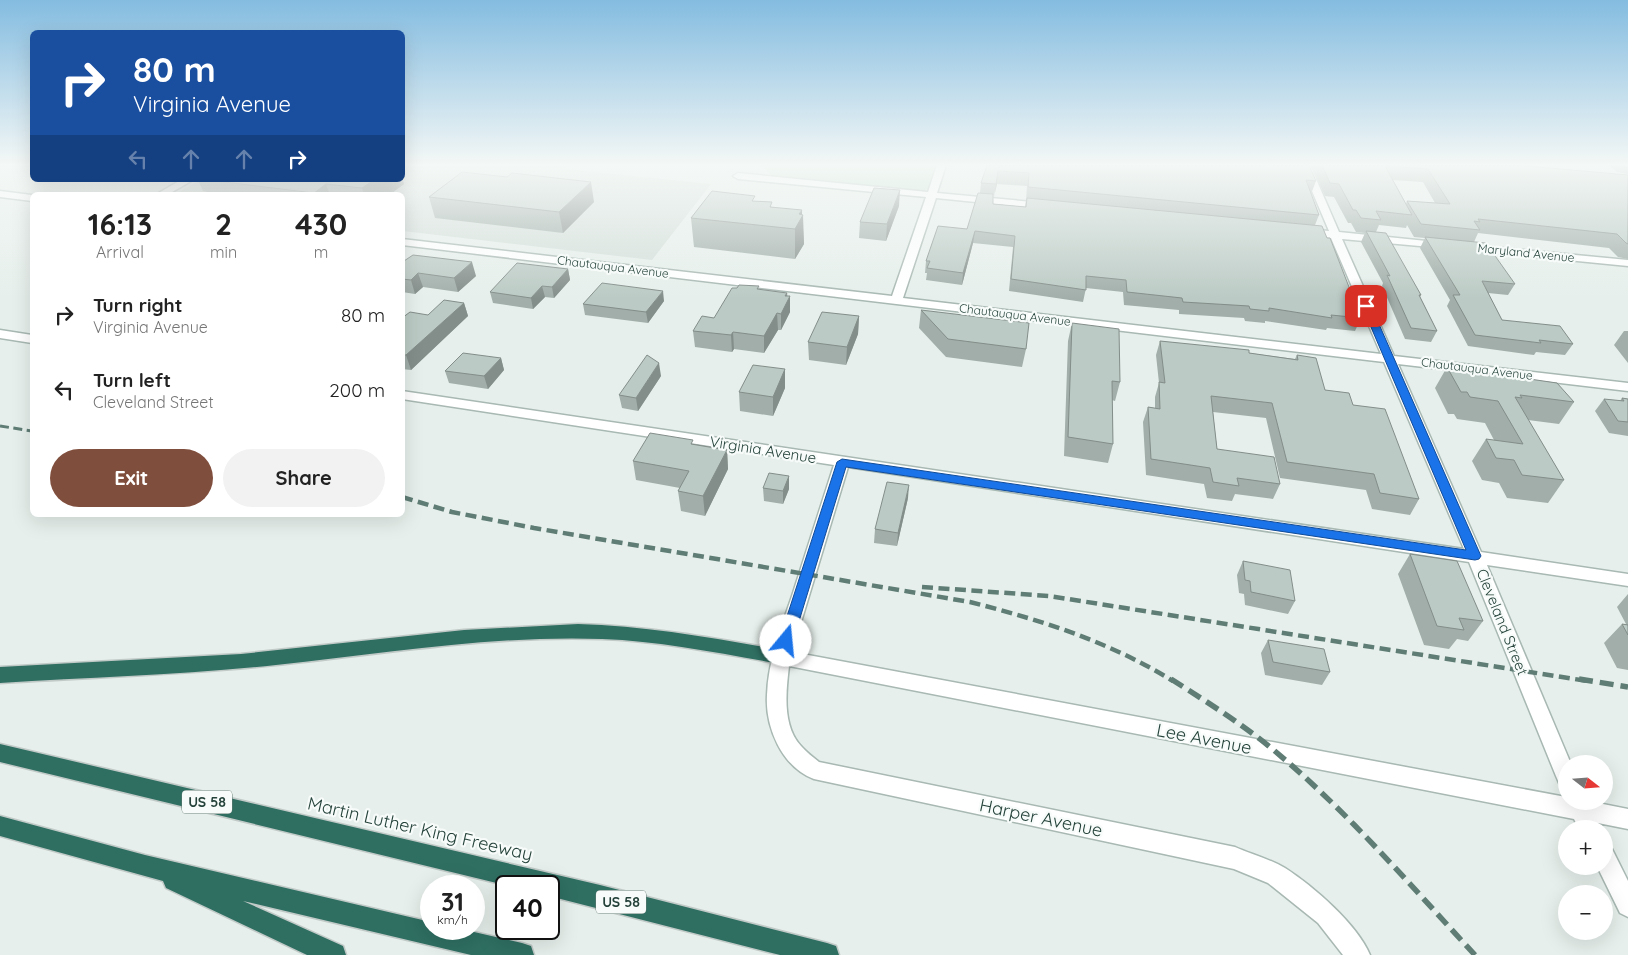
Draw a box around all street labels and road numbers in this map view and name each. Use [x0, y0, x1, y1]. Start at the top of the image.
street label: Maryland Avenue [1477, 240, 1575, 265]
street label: Chautauqua Avenue [556, 252, 670, 281]
street label: Chautauqua Avenue [958, 300, 1072, 329]
street label: Chautauqua Avenue [1420, 354, 1534, 383]
street label: Virginia Avenue [708, 432, 818, 467]
street label: Cleveland Street [1472, 566, 1532, 678]
street label: Lee Avenue [1155, 718, 1254, 759]
road number: US 58 [182, 790, 232, 814]
street label: Martin Luther King Freeway [305, 791, 535, 866]
street label: Harper Avenue [977, 793, 1105, 842]
road number: US 58 [596, 890, 646, 914]

